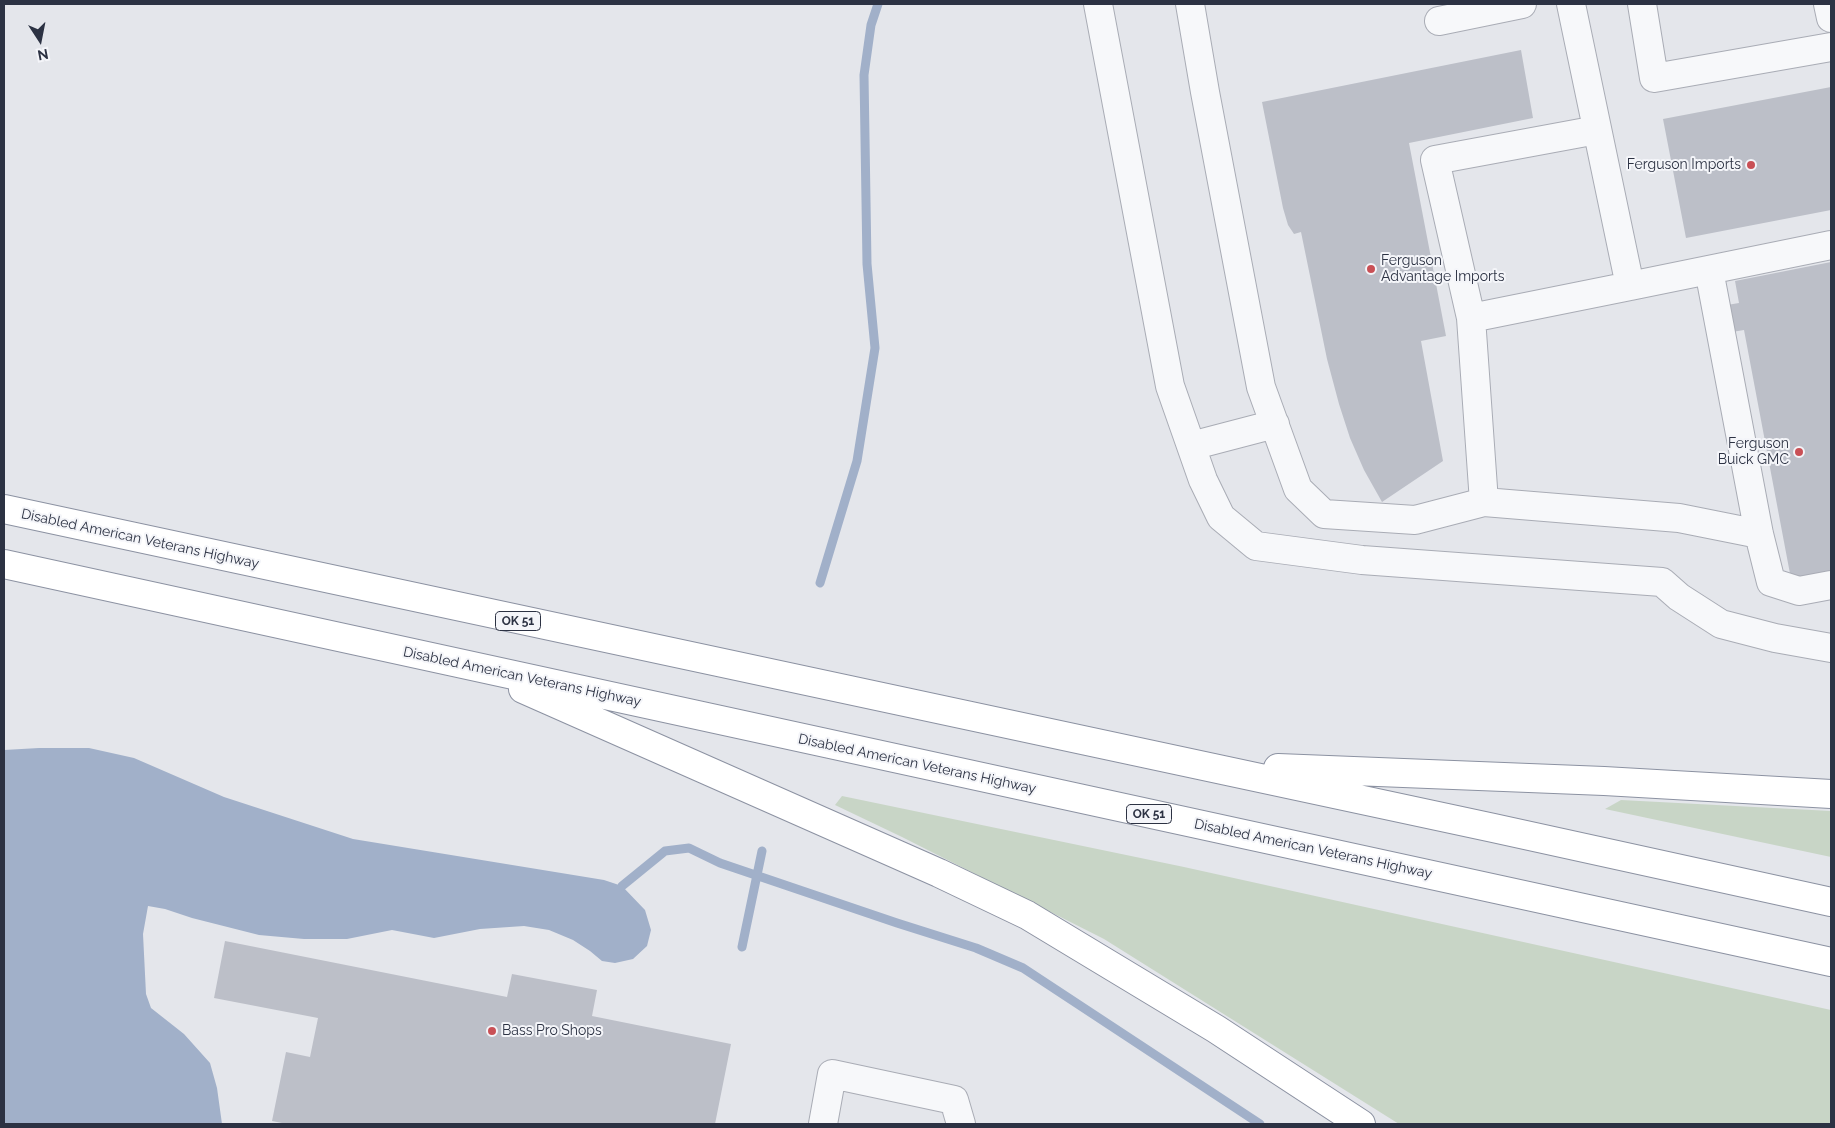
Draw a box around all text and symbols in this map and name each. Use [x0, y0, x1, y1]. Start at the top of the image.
north arrow [15, 15, 65, 65]
text: N [36, 46, 50, 64]
place label: Ferguson Imports [1627, 157, 1741, 173]
marker: Ferguson Imports [1745, 159, 1757, 171]
place label: Ferguson Advantage Imports [1381, 253, 1504, 286]
marker: Ferguson Advantage Imports [1365, 263, 1377, 275]
place label: Ferguson Buick GMC [1718, 436, 1789, 468]
marker: Ferguson Buick GMC [1793, 446, 1805, 458]
street label: Disabled American Veterans Highway [20, 506, 260, 572]
road number: OK 51 [496, 612, 540, 630]
street label: Disabled American Veterans Highway [402, 644, 642, 710]
street label: Disabled American Veterans Highway [797, 731, 1037, 797]
road number: OK 51 [1126, 804, 1172, 824]
street label: Disabled American Veterans Highway [1193, 816, 1433, 882]
place label: Bass Pro Shops [502, 1023, 602, 1039]
marker: Bass Pro Shops [486, 1025, 498, 1037]

